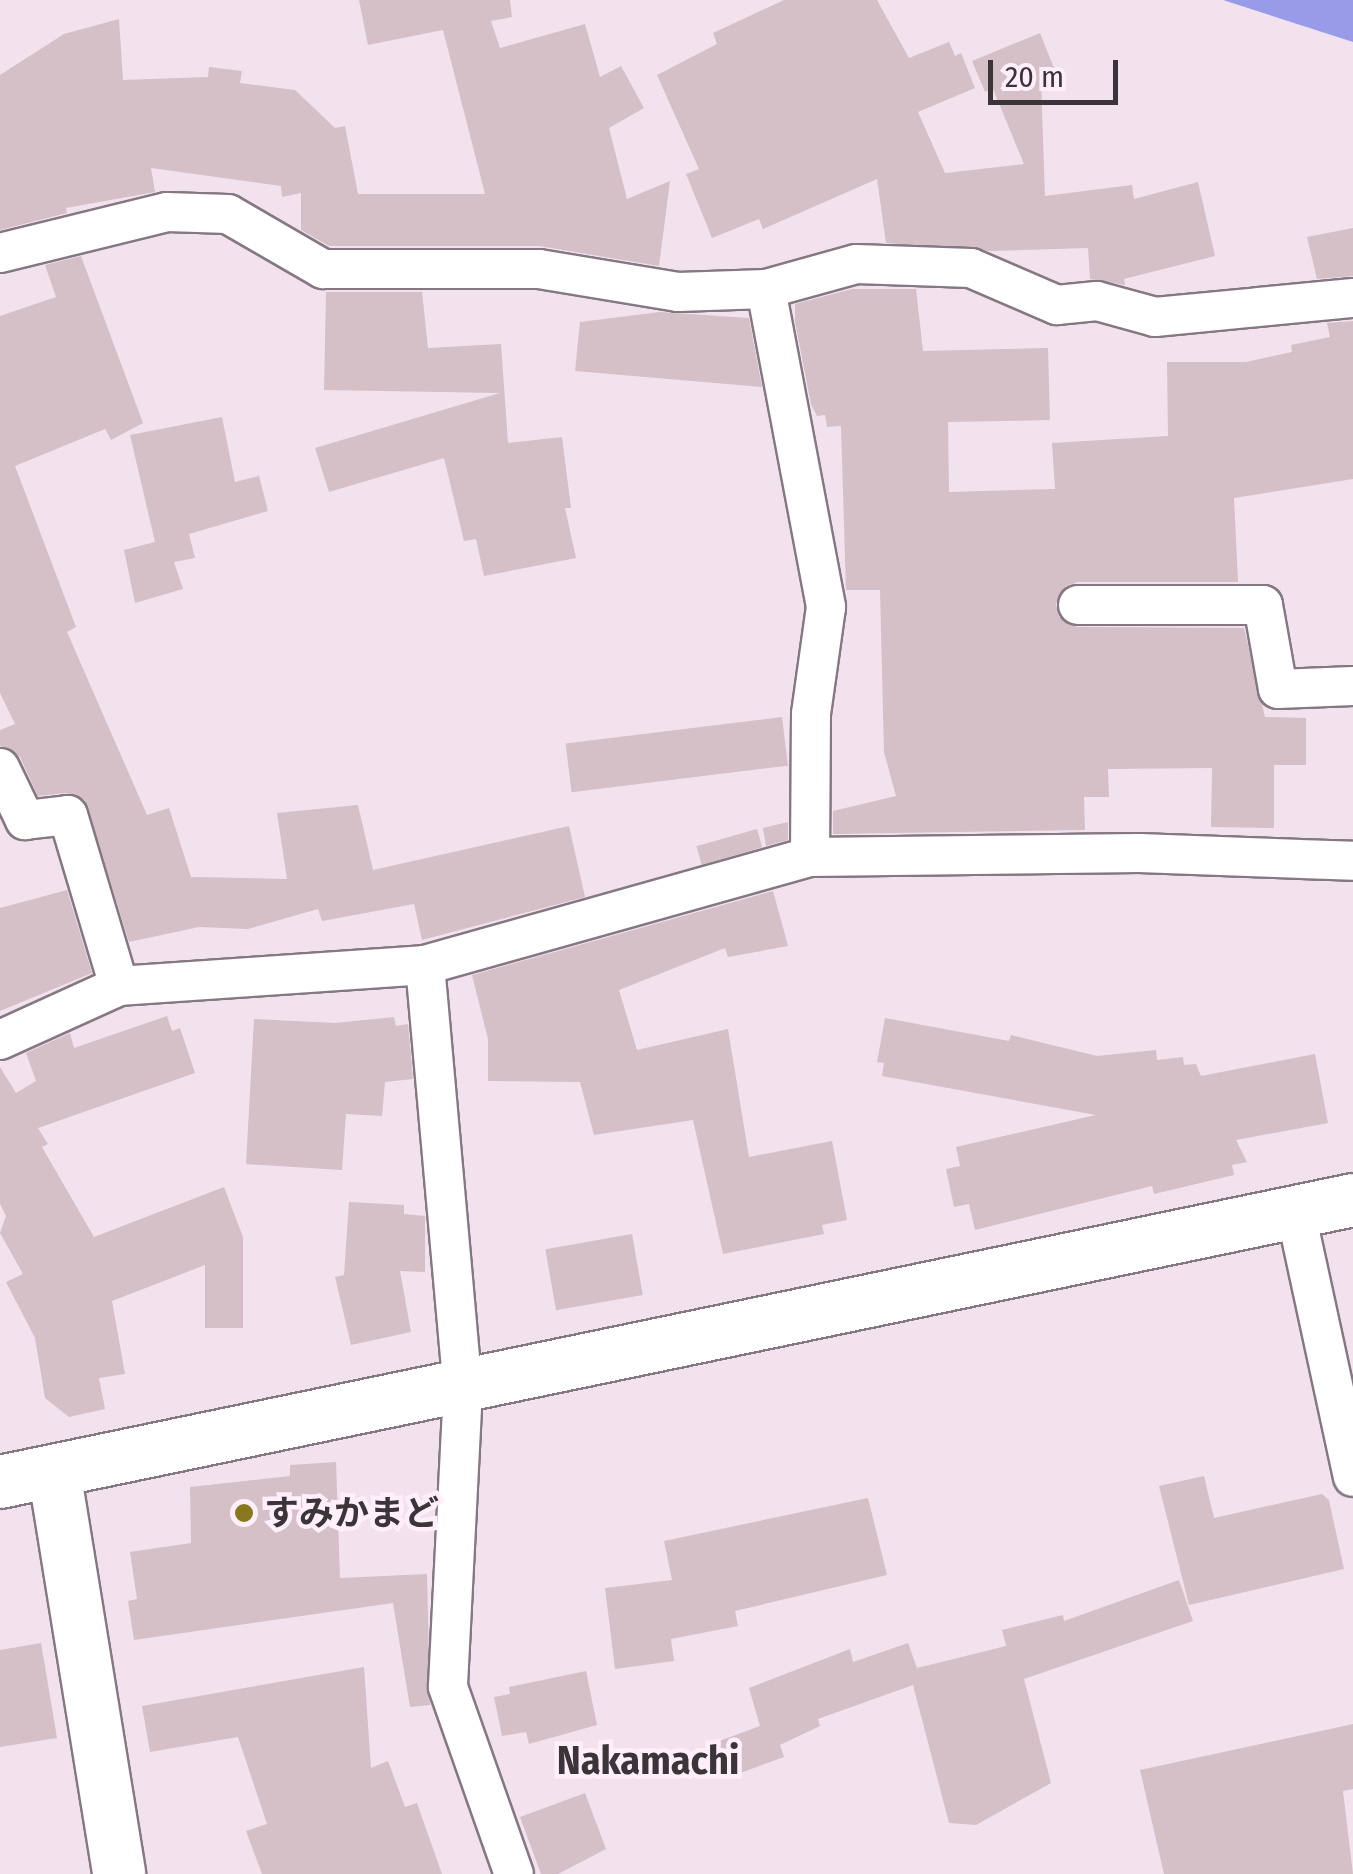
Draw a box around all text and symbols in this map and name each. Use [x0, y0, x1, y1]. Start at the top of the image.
scale bar [993, 40, 1123, 102]
text: 20 m [1005, 59, 1064, 95]
place label: すみかまど [264, 1492, 439, 1534]
marker: すみかまど [233, 1502, 255, 1524]
district label: Nakamachi [557, 1737, 739, 1785]

